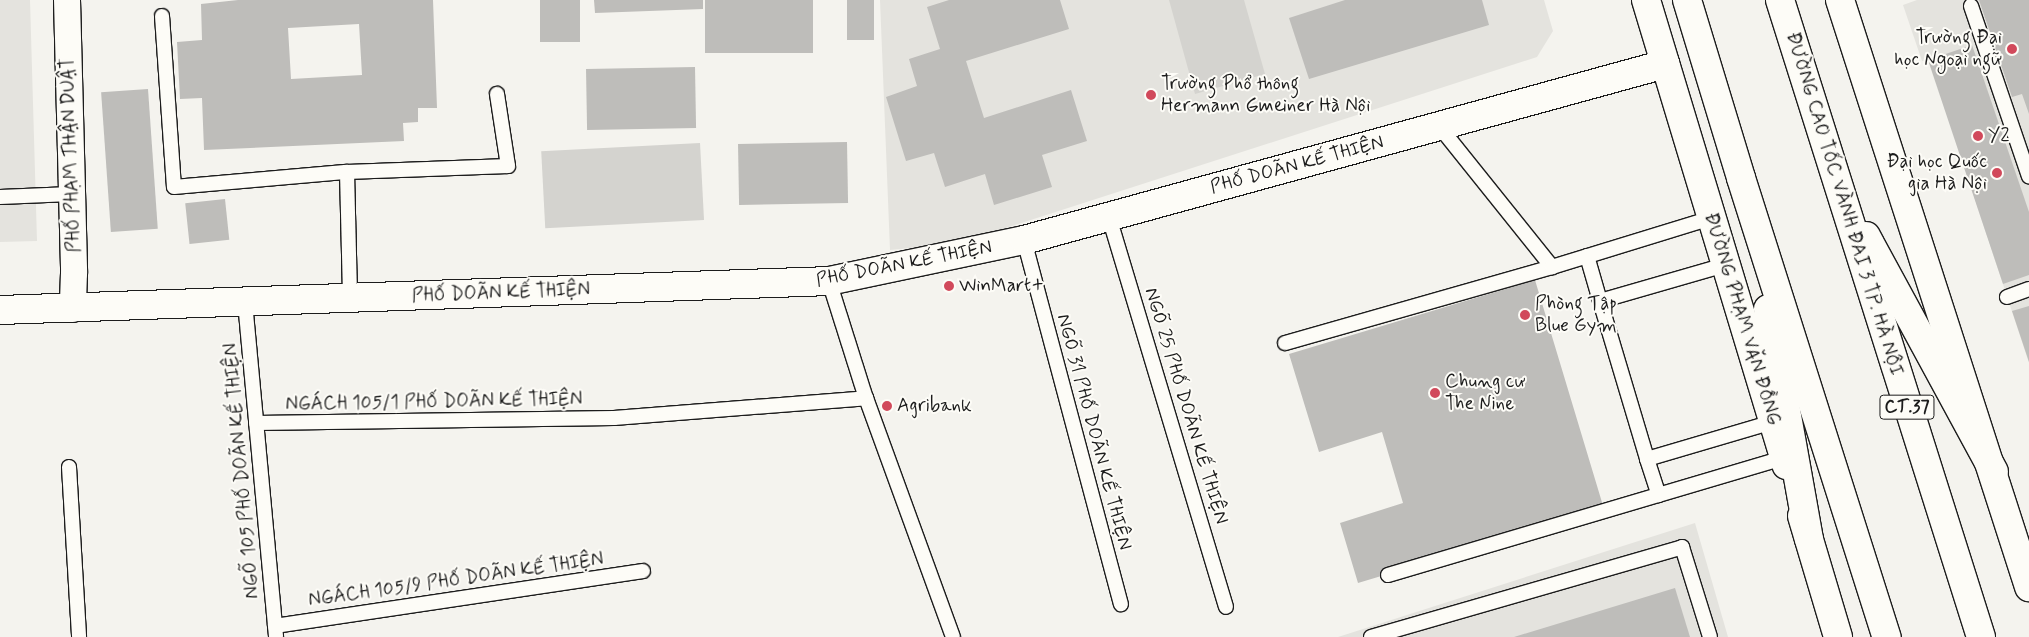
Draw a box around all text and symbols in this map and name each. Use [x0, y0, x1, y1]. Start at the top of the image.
place label: Trường Đại học Ngoại ngữ [1895, 27, 2002, 71]
street label: ĐƯỜNG CAO TỐC VÀNH ĐAI 3 TP. HÀ NỘI [1781, 29, 1907, 379]
marker: Trường Đại học Ngoại ngữ [2006, 43, 2018, 55]
street label: PHỐ PHẠM THẬN DUẬT [56, 59, 86, 251]
place label: Trường Phổ thông Hermann Gmeiner Hà Nội [1161, 73, 1373, 117]
marker: Trường Phổ thông Hermann Gmeiner Hà Nội [1145, 89, 1157, 101]
place label: Y2 [1988, 125, 2010, 147]
marker: Y2 [1972, 130, 1984, 142]
street label: PHỐ DOÃN KẾ THIỆN [1208, 131, 1386, 199]
place label: Đại học Quốc gia Hà Nội [1887, 151, 1987, 195]
marker: Đại học Quốc gia Hà Nội [1991, 167, 2003, 179]
street label: ĐƯỜNG PHẠM VĂN ĐỒNG [1699, 211, 1785, 427]
street label: PHỐ DOÃN KẾ THIỆN [814, 236, 994, 292]
place label: WinMart+ [959, 275, 1044, 297]
street label: PHỐ DOÃN KẾ THIỆN [411, 278, 591, 308]
marker: WinMart+ [943, 280, 955, 292]
street label: NGÕ 25 PHỐ DOÃN KẾ THIỆN [1139, 285, 1233, 527]
place label: Phòng Tập Blue Gym [1535, 293, 1617, 337]
marker: Phòng Tập Blue Gym [1519, 309, 1531, 321]
street label: NGÕ 31 PHỐ DOÃN KẾ THIỆN [1051, 311, 1137, 553]
street label: NGÕ 105 PHỐ DOÃN KẾ THIỆN [219, 342, 265, 600]
place label: Chung cư The Nine [1445, 371, 1524, 415]
marker: Chung cư The Nine [1429, 387, 1441, 399]
street label: NGÁCH 105/1 PHỐ DOÃN KẾ THIỆN [285, 388, 583, 416]
road number: CT.37 [1878, 392, 1936, 422]
place label: Agribank [897, 395, 972, 417]
marker: Agribank [881, 400, 893, 412]
street label: NGÁCH 105/9 PHỐ DOÃN KẾ THIỆN [307, 548, 605, 612]

